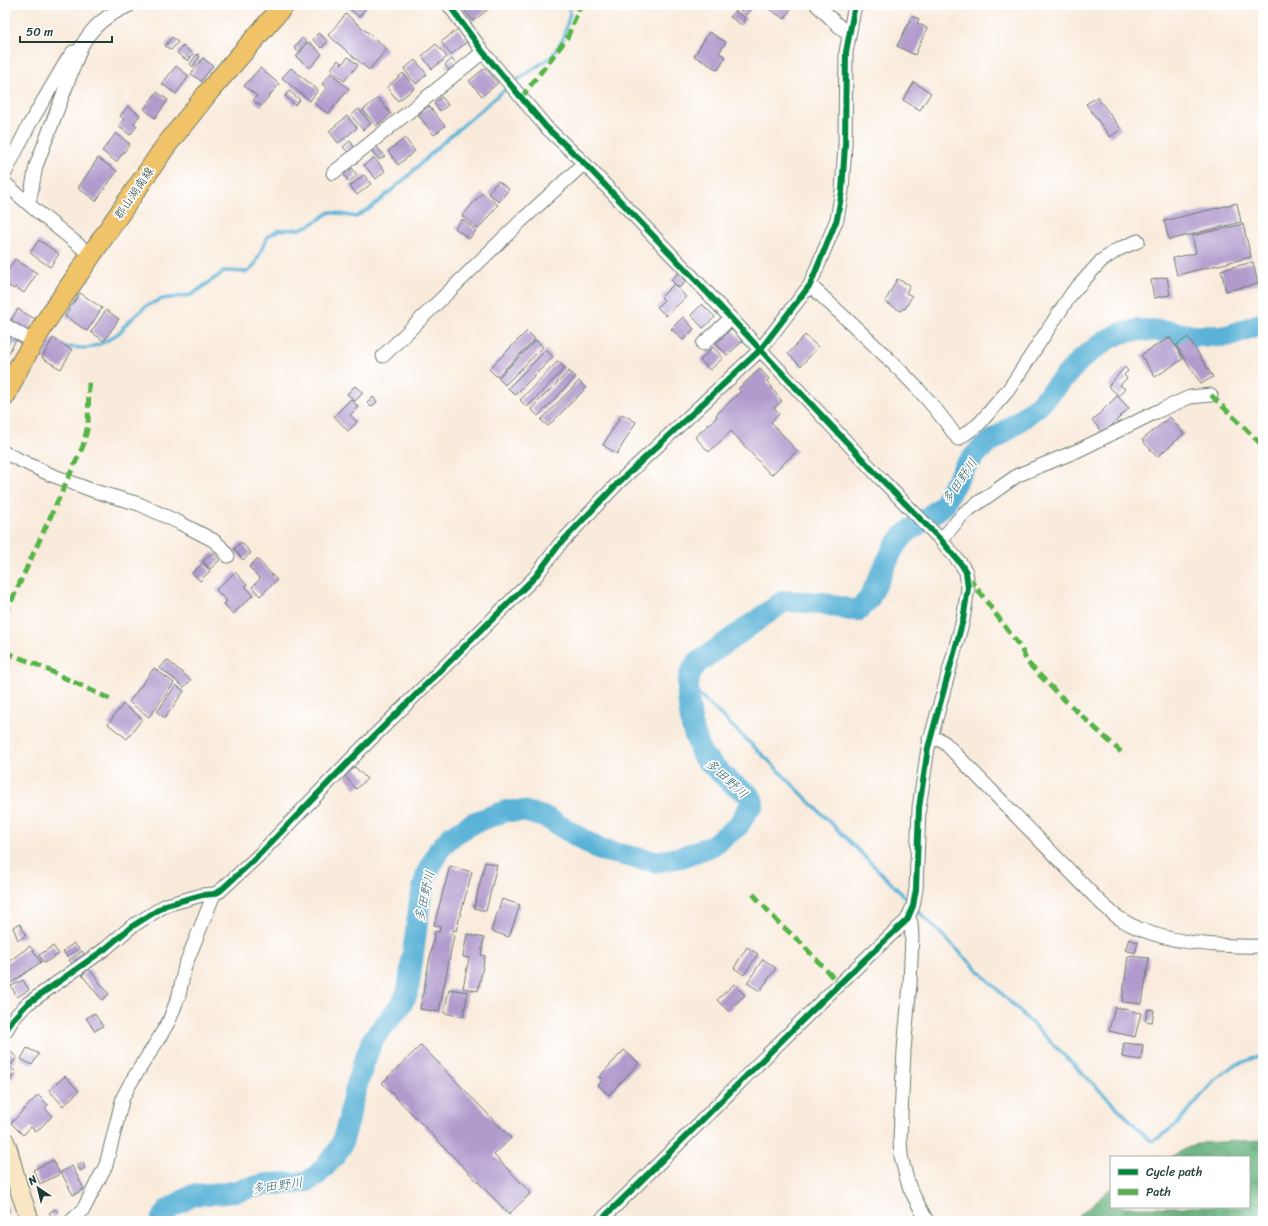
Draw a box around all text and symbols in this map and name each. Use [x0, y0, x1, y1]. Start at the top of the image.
scale bar [20, 18, 112, 44]
text: 50 m [26, 21, 53, 43]
street label: 郡山湖南線 [108, 162, 160, 224]
water label: 多田野川 [935, 453, 983, 509]
water label: 多田野川 [700, 752, 754, 804]
water label: 多田野川 [407, 868, 442, 924]
legend [1110, 1156, 1250, 1208]
text: Cycle path [1146, 1161, 1202, 1183]
north arrow [18, 1168, 58, 1208]
text: N [23, 1170, 41, 1191]
water label: 多田野川 [250, 1170, 304, 1201]
text: Path [1146, 1181, 1171, 1203]

